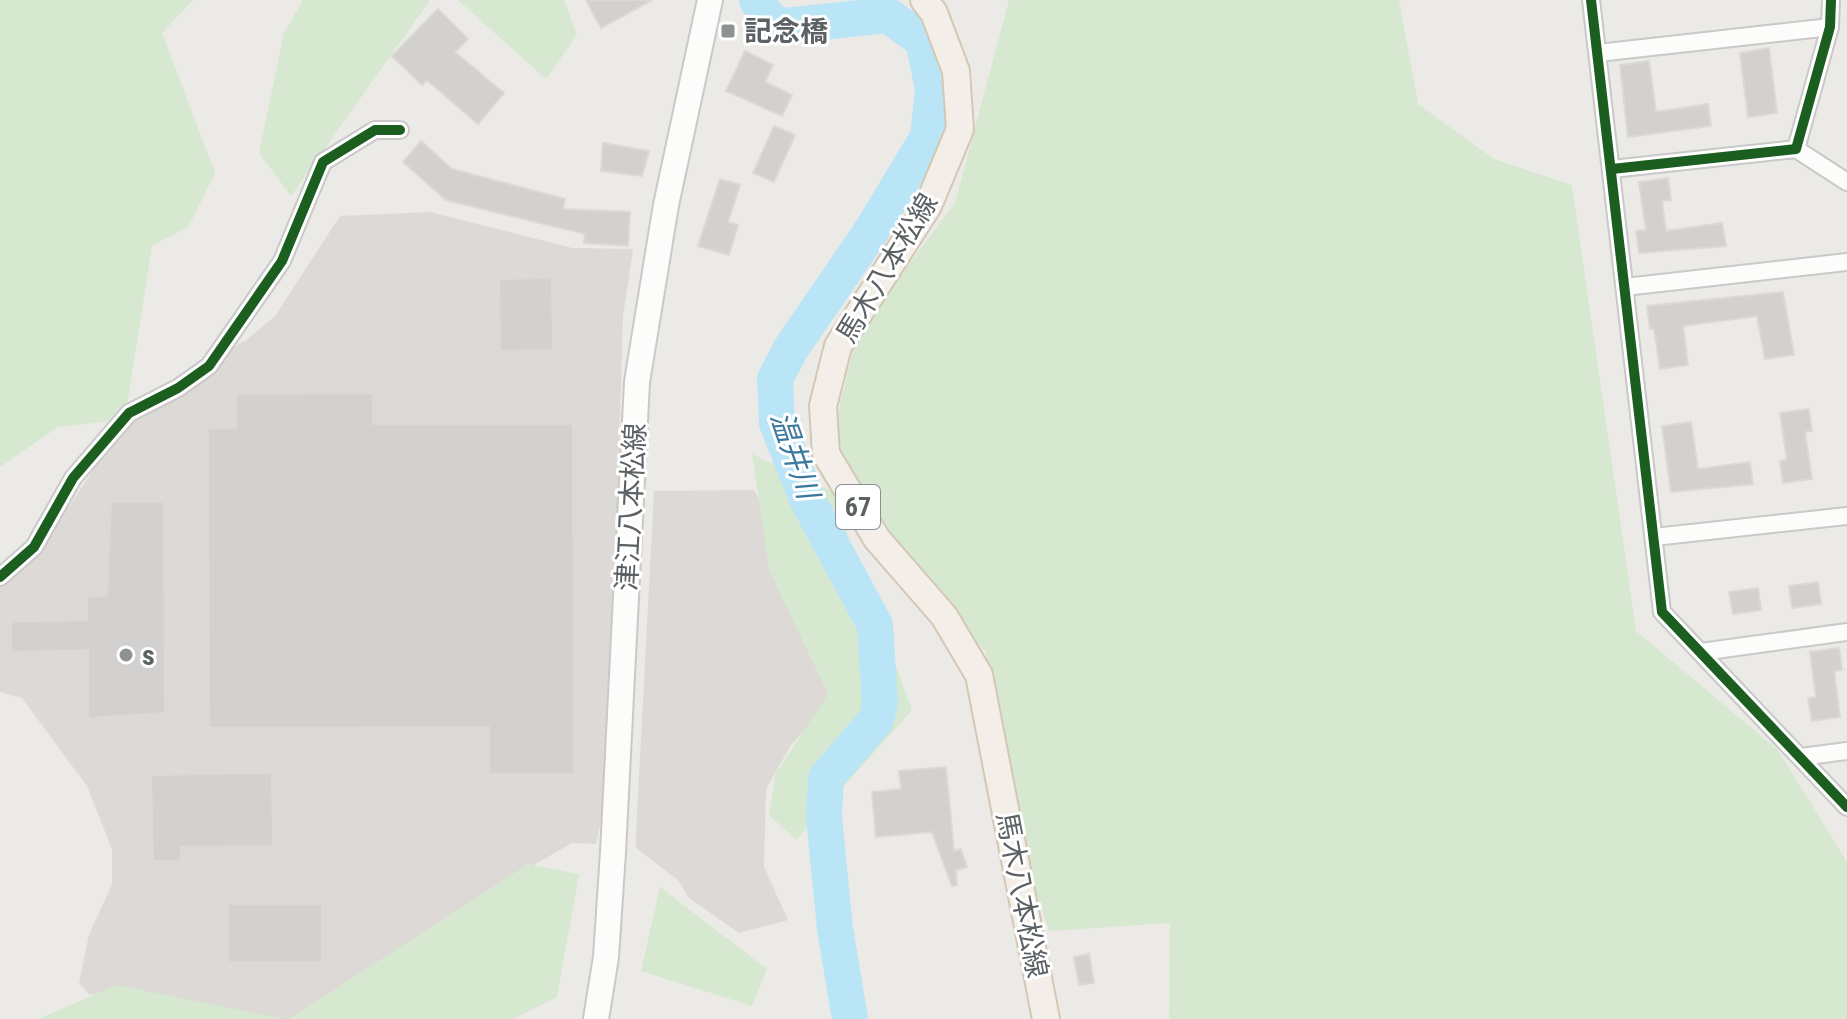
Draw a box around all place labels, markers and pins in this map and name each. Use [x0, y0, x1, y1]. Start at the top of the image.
place label: 記念橋 [744, 15, 828, 48]
marker: 記念橋 [719, 22, 737, 40]
place label: s [142, 639, 155, 672]
marker: s [117, 646, 135, 664]

